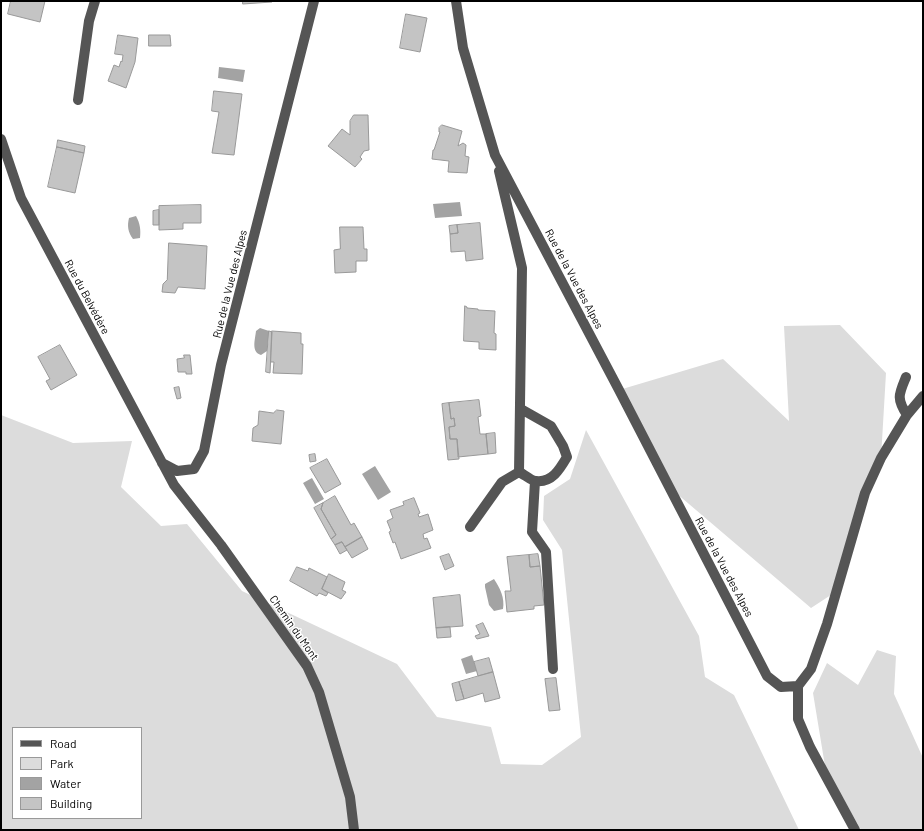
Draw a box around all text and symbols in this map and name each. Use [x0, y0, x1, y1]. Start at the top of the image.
street label: Rue de la Vue des Alpes [542, 227, 606, 331]
street label: Rue de la Vue des Alpes [210, 229, 250, 339]
street label: Rue du Belvédère [62, 257, 112, 337]
street label: Rue de la Vue des Alpes [692, 515, 756, 619]
street label: Chemin du Mont [267, 593, 321, 663]
legend [12, 727, 142, 819]
text: Road [50, 736, 77, 750]
text: Park [50, 756, 74, 770]
text: Water [50, 776, 81, 790]
text: Building [50, 796, 92, 810]

